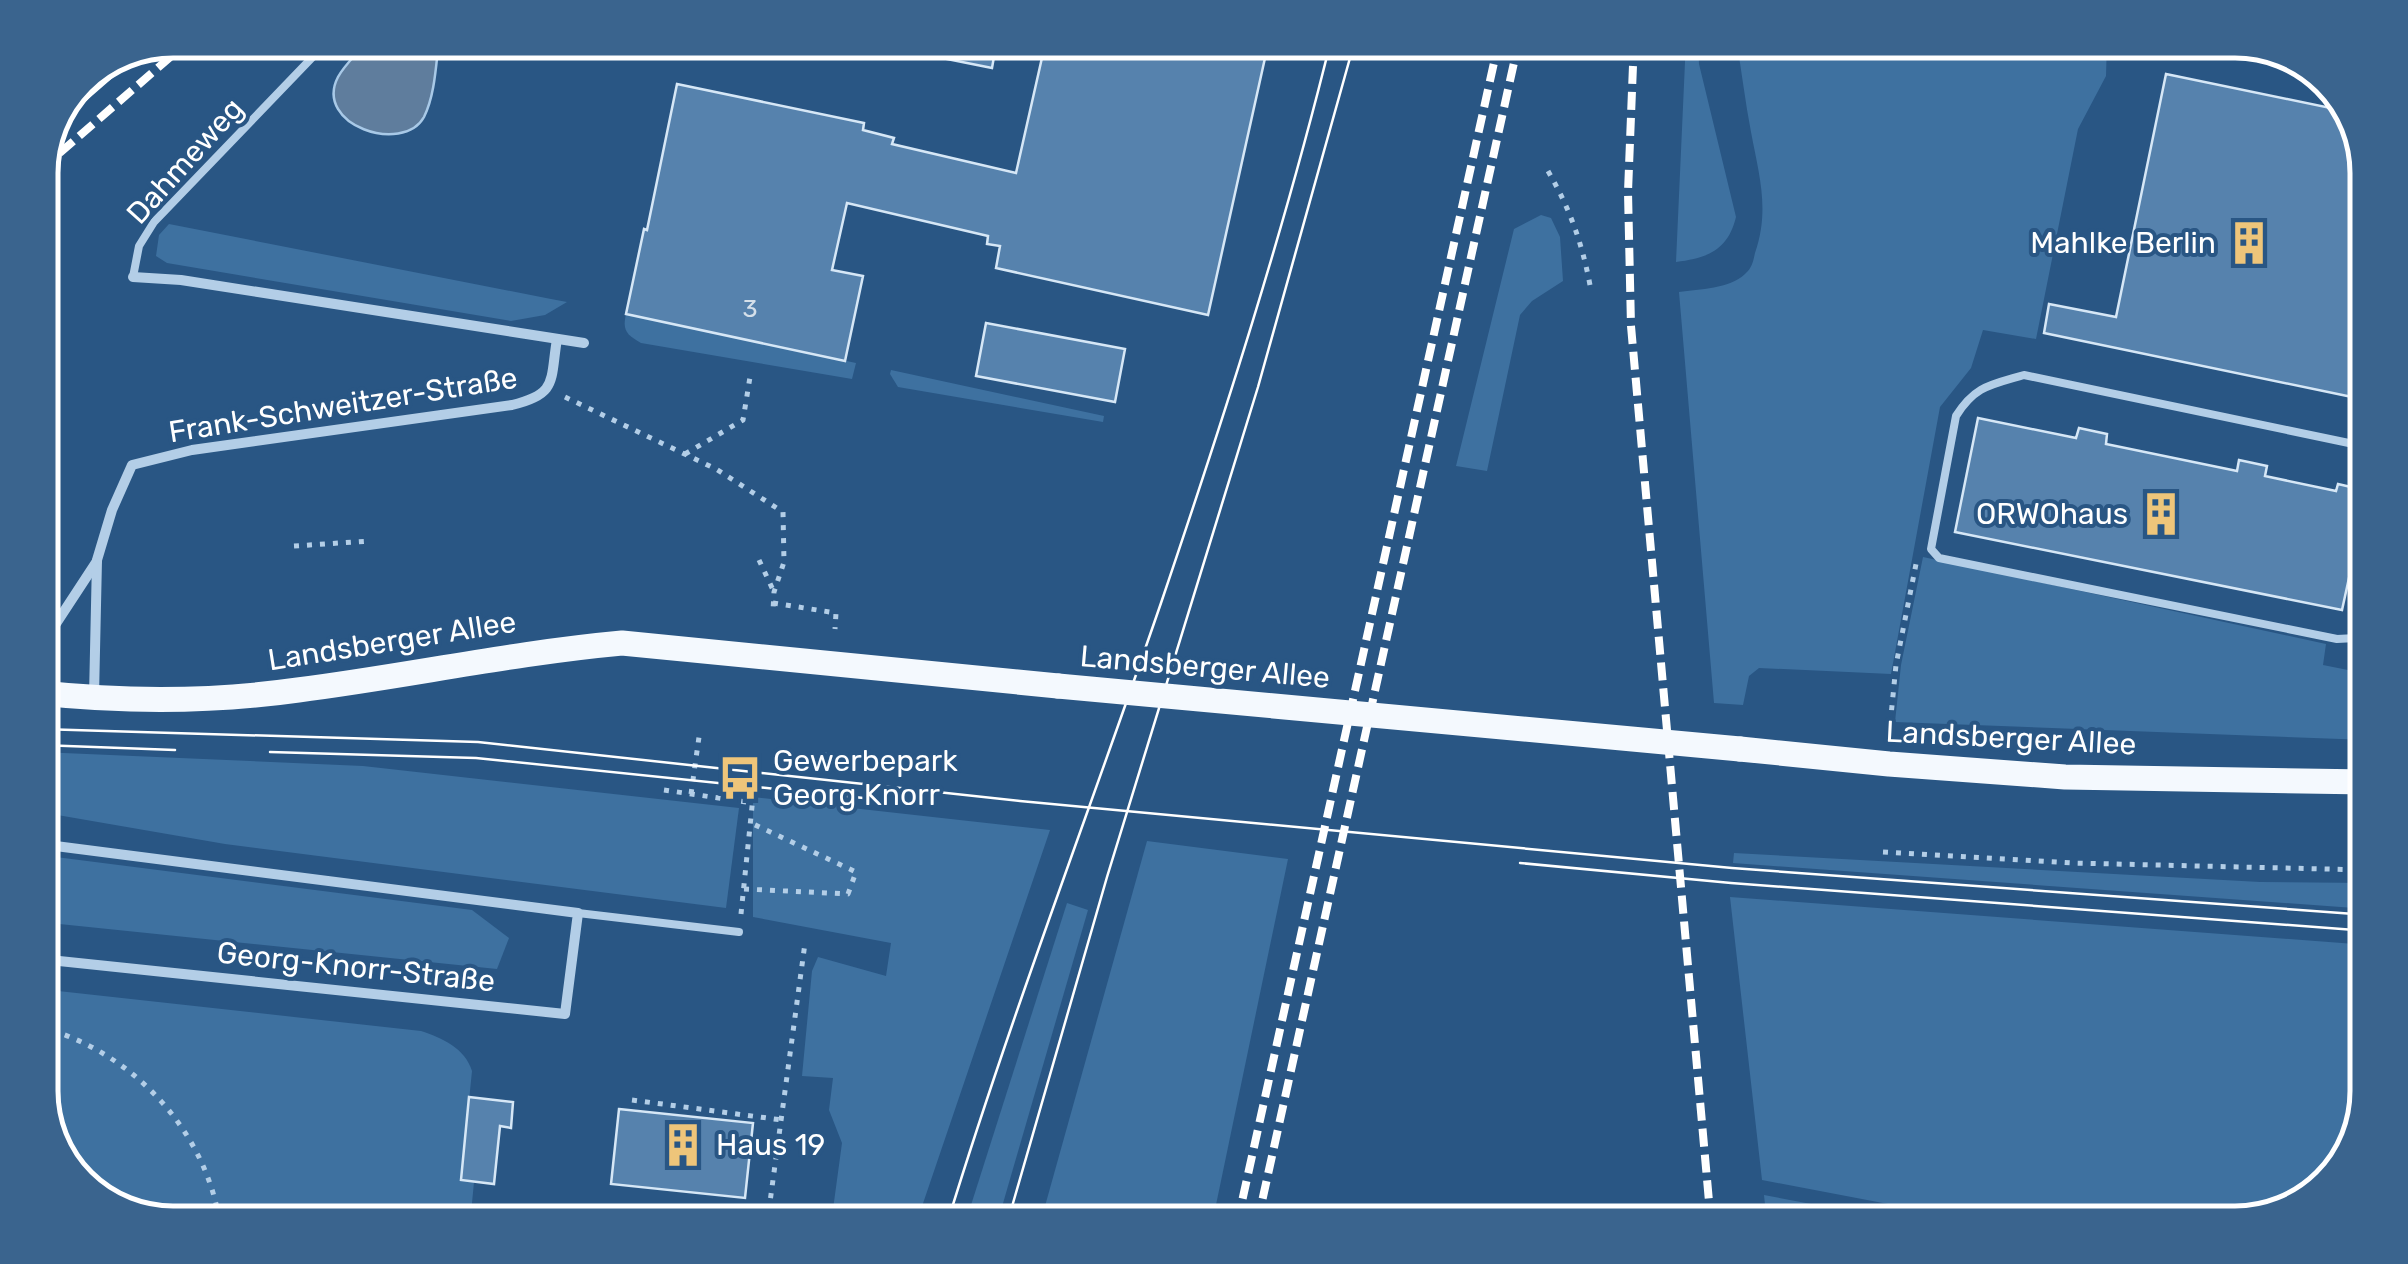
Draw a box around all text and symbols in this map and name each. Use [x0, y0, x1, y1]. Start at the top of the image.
street label: Dahmeweg [119, 91, 251, 231]
building icon: Mahlke Berlin [2225, 219, 2273, 267]
place label: Mahlke Berlin [2030, 225, 2216, 261]
house number: 3 [742, 294, 758, 323]
street label: Frank-Schweitzer-Straße [166, 360, 520, 450]
building icon: ORWOhaus [2137, 490, 2185, 538]
place label: ORWOhaus [1976, 496, 2128, 532]
street label: Landsberger Allee [265, 604, 519, 678]
street label: Landsberger Allee [1079, 638, 1331, 696]
street label: Landsberger Allee [1885, 713, 2137, 763]
place label: Gewerbepark Georg Knorr [773, 743, 958, 813]
bus stop icon: Gewerbepark Georg Knorr [716, 754, 764, 802]
street label: Georg-Knorr-Straße [215, 934, 497, 1000]
building icon: Haus 19 [659, 1121, 707, 1169]
place label: Haus 19 [716, 1127, 825, 1163]

